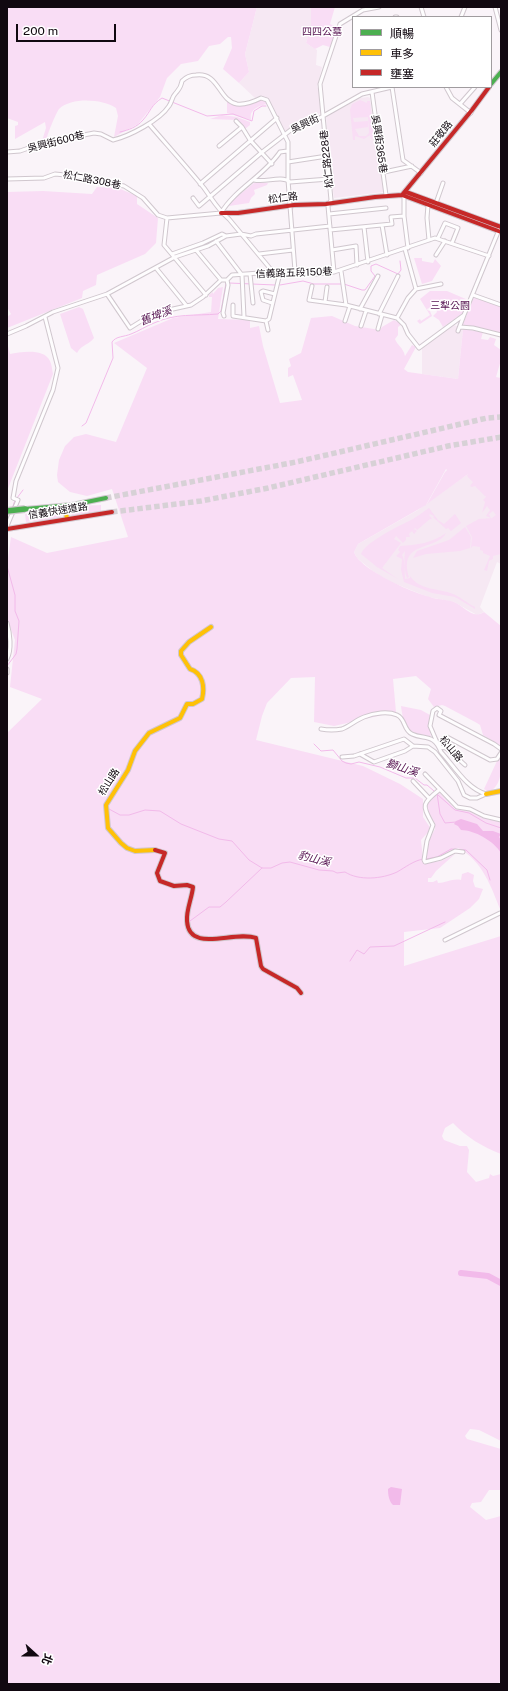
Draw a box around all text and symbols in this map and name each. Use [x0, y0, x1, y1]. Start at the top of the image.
scale bar [18, 16, 118, 42]
legend [352, 16, 492, 88]
text: 200 m [23, 24, 58, 38]
park label: 四四公墓 [302, 26, 342, 38]
text: 順暢 [390, 27, 414, 41]
text: 車多 [390, 47, 414, 61]
text: 壅塞 [390, 67, 414, 81]
street label: 吳興街 [289, 112, 321, 136]
street label: 吳興街365巷 [369, 114, 389, 174]
street label: 莊敬路 [427, 119, 455, 149]
street label: 吳興街600巷 [26, 129, 86, 155]
street label: 松仁路228巷 [318, 129, 336, 189]
street label: 松仁路308巷 [62, 169, 122, 191]
street label: 松仁路 [267, 190, 299, 206]
street label: 信義路五段150巷 [256, 266, 332, 280]
park label: 三犁公園 [430, 300, 470, 312]
water label: 舊埤溪 [138, 304, 174, 328]
street label: 信義快速道路 [27, 500, 89, 522]
street label: 松山路 [437, 734, 465, 764]
water label: 獅山溪 [384, 757, 420, 779]
street label: 松山路 [96, 766, 122, 798]
water label: 豹山溪 [296, 849, 332, 869]
north arrow [16, 1635, 56, 1675]
text: 北 [40, 1652, 55, 1667]

